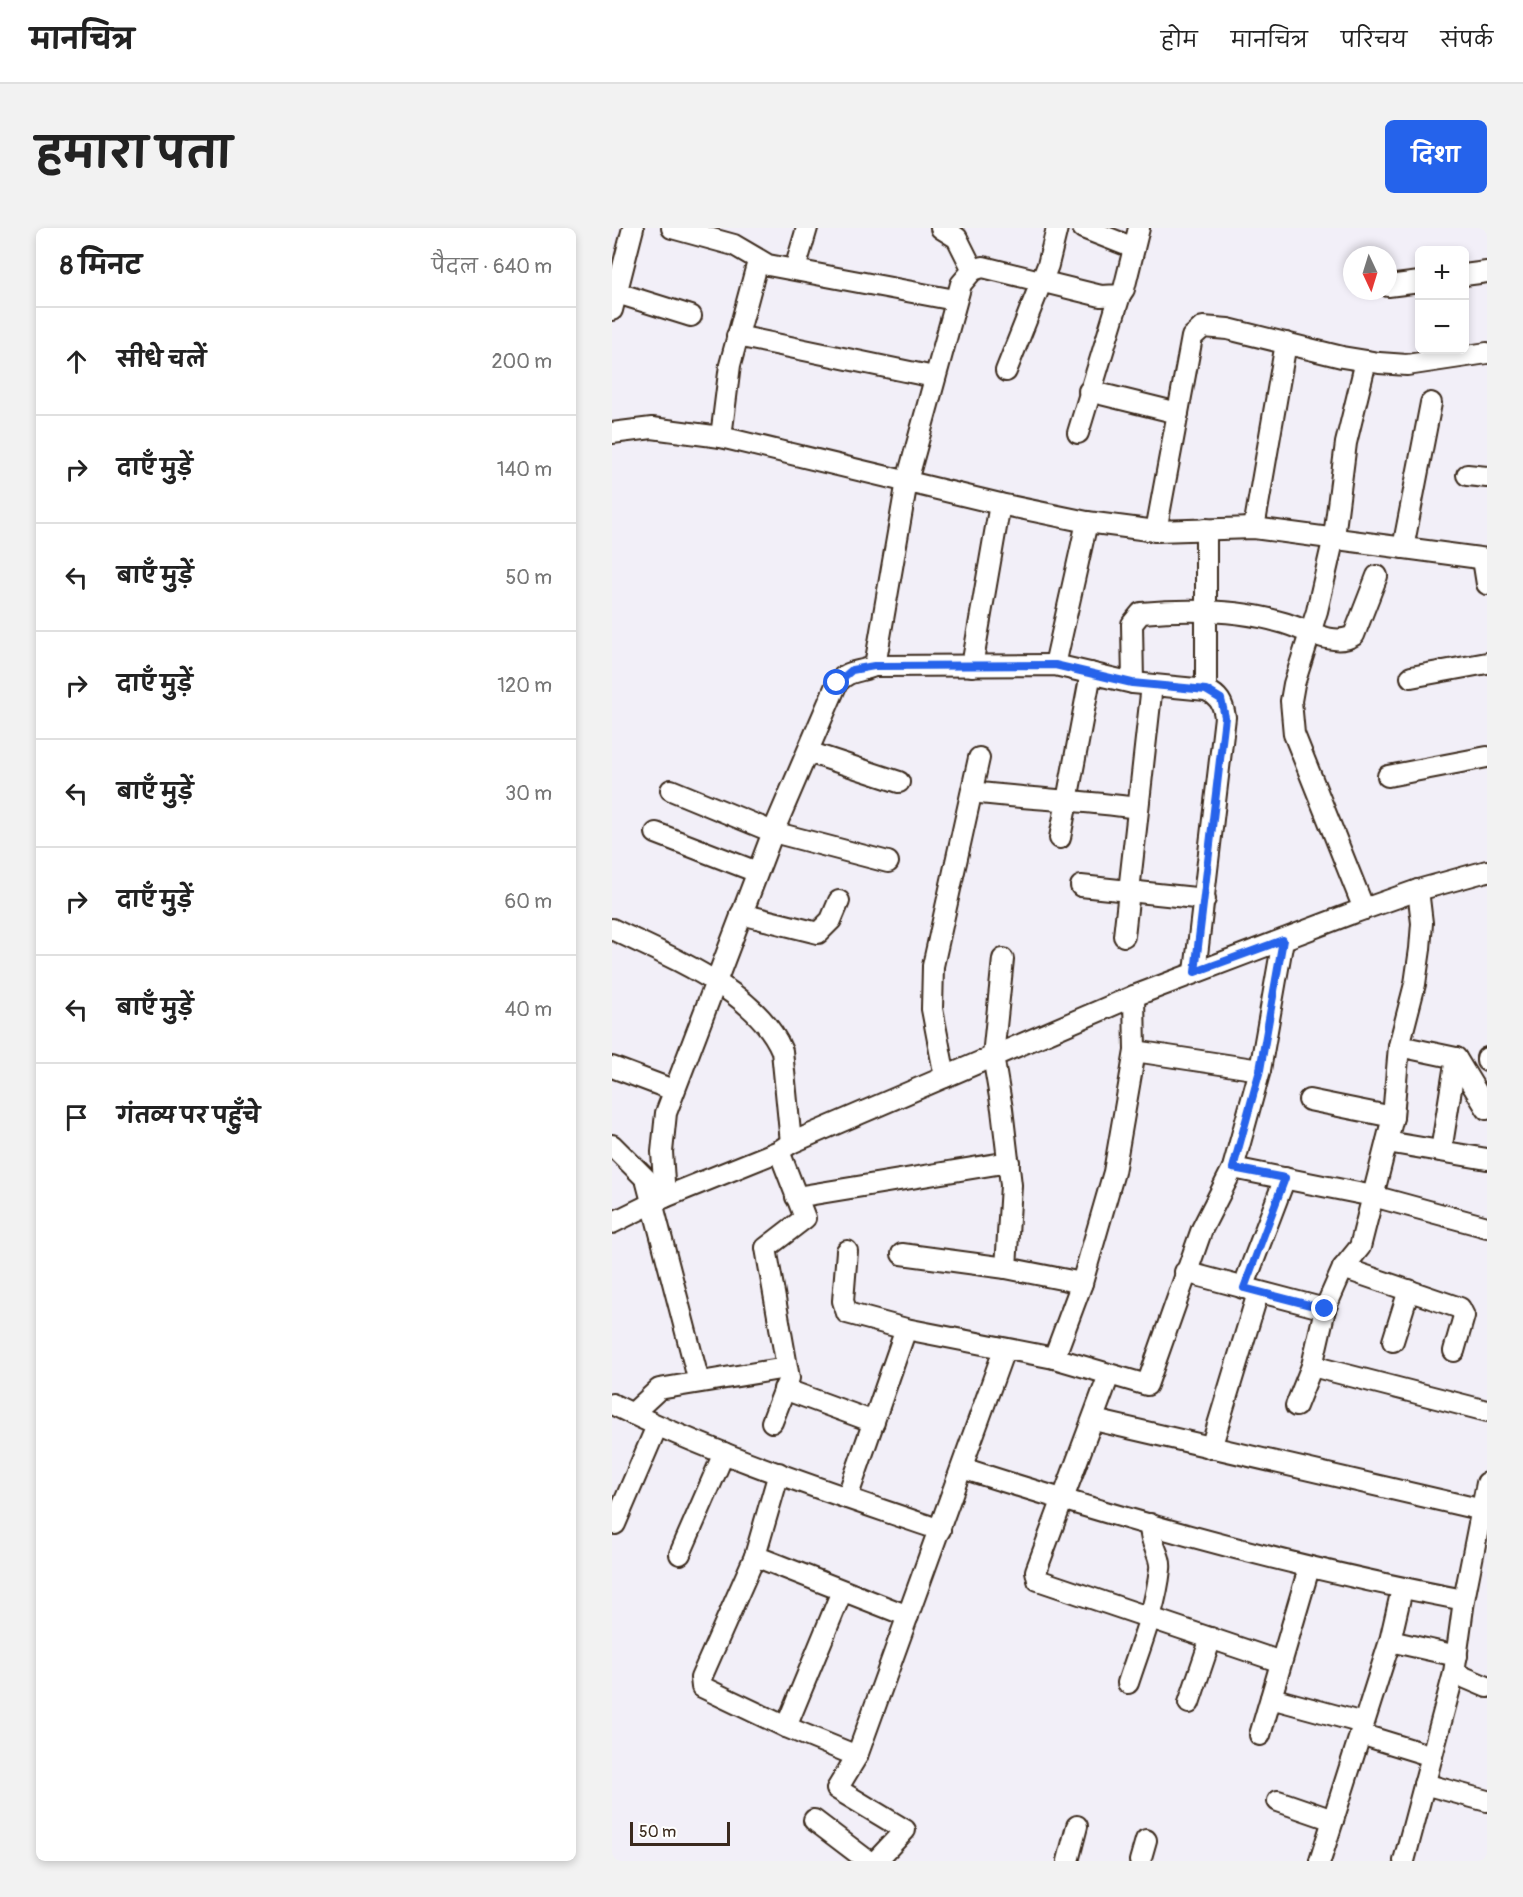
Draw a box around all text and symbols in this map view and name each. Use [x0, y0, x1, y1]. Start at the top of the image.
text: मानचित्र [30, 23, 134, 58]
text: होम [1161, 27, 1198, 54]
text: मानचित्र [1231, 27, 1308, 54]
text: परिचय [1341, 27, 1407, 54]
text: संपर्क [1440, 27, 1493, 54]
button: दिशा [1385, 120, 1487, 193]
text: हमारा पता [36, 128, 232, 180]
north arrow [1343, 246, 1397, 300]
map controls [1415, 246, 1469, 354]
button: + [1415, 246, 1469, 300]
text: 8 मिनट [60, 250, 142, 282]
text: पैदल · 640 m [432, 254, 552, 279]
button: − [1415, 300, 1469, 354]
icon: ahead [60, 345, 93, 378]
text: सीधे चलें [117, 346, 206, 374]
text: 200 m [491, 349, 552, 374]
icon: right [60, 453, 93, 486]
text: दाएँ मुड़ें [117, 454, 193, 482]
text: 140 m [497, 457, 552, 482]
icon: left [60, 561, 93, 594]
text: बाएँ मुड़ें [117, 562, 193, 590]
text: 50 m [505, 565, 552, 590]
icon: right [60, 669, 93, 702]
route start [823, 669, 849, 695]
text: दाएँ मुड़ें [117, 670, 193, 698]
text: 120 m [497, 673, 552, 698]
icon: left [60, 777, 93, 810]
text: बाएँ मुड़ें [117, 778, 193, 806]
text: 30 m [505, 781, 552, 806]
icon: right [60, 885, 93, 918]
text: दाएँ मुड़ें [117, 886, 193, 914]
text: 60 m [505, 889, 552, 914]
icon: left [60, 993, 93, 1026]
text: बाएँ मुड़ें [117, 994, 193, 1022]
text: 40 m [505, 997, 552, 1022]
icon: arrive [60, 1101, 93, 1134]
text: गंतव्य पर पहुँचे [117, 1102, 260, 1130]
route end [1311, 1295, 1337, 1321]
scale bar [630, 1819, 730, 1846]
text: 50 m [639, 1822, 676, 1842]

